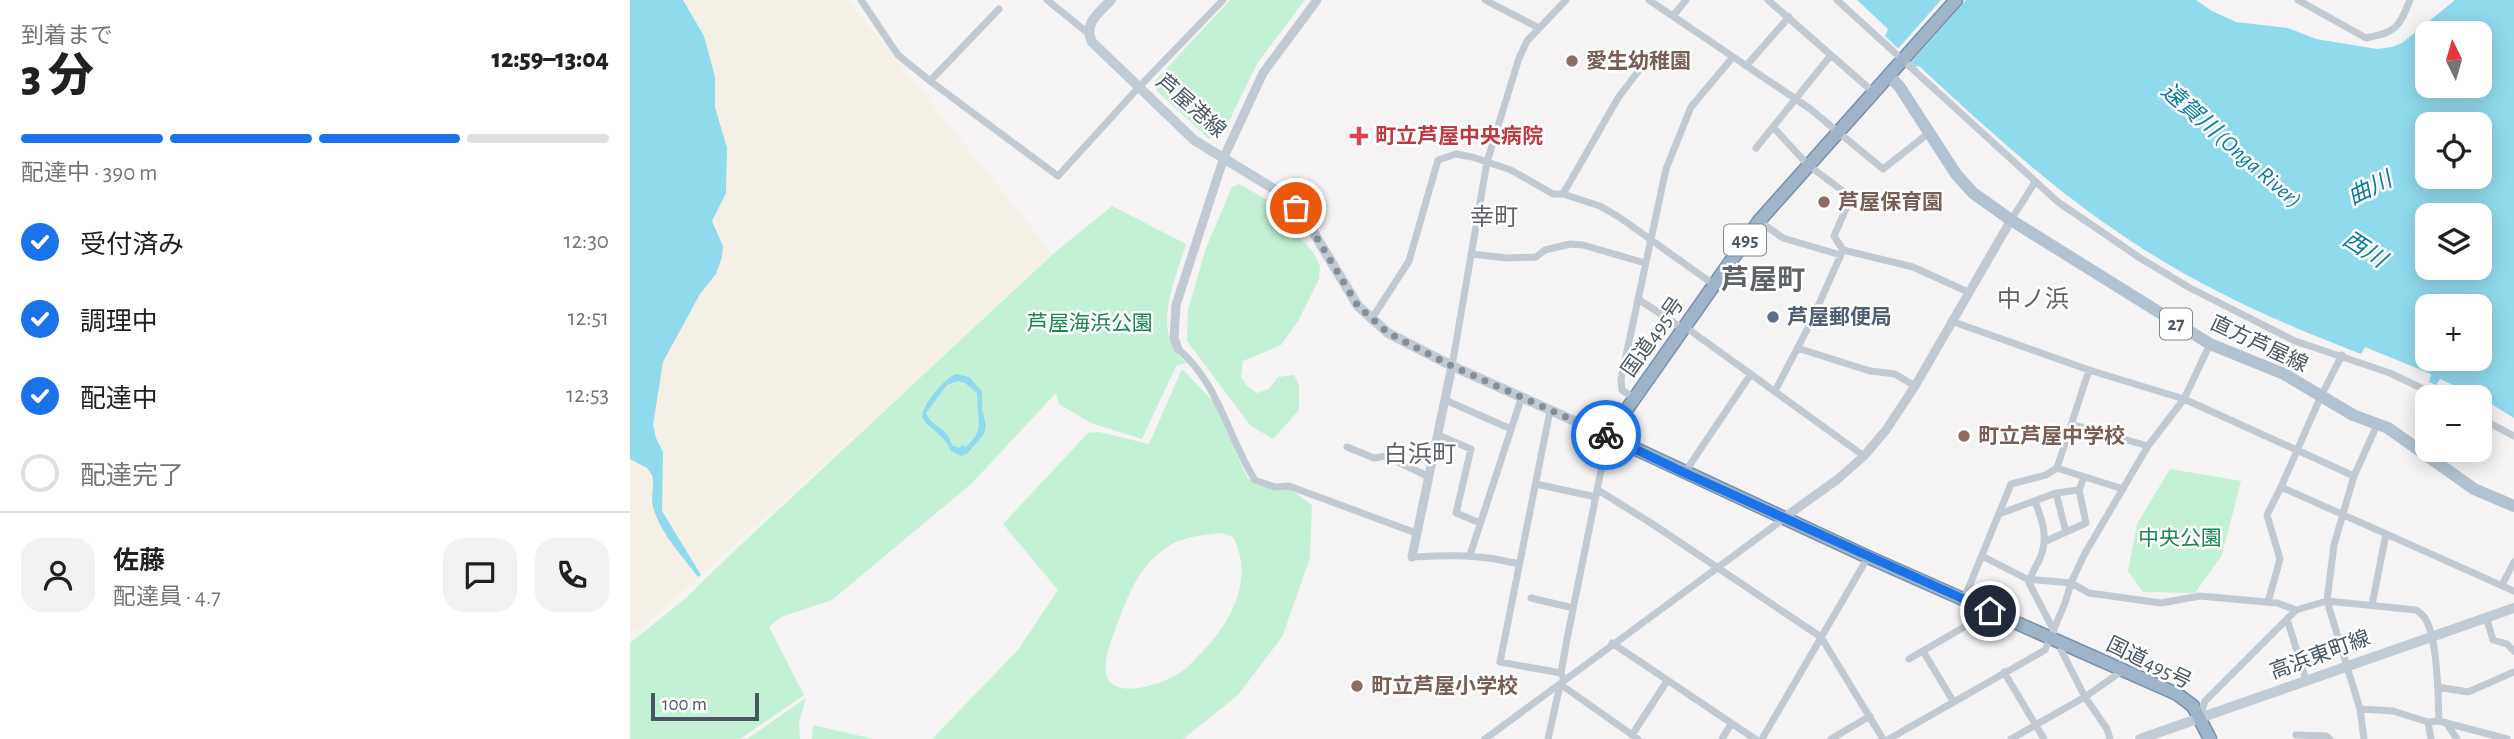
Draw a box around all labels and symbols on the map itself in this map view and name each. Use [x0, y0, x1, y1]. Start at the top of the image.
north arrow [2415, 21, 2492, 98]
place label: 愛生幼稚園 [1586, 49, 1691, 72]
marker: 愛生幼稚園 [1564, 53, 1580, 69]
street label: 芦屋港線 [1152, 70, 1230, 141]
water label: 遠賀川 (Onga River) [2157, 78, 2307, 213]
place label: 町立芦屋中央病院 [1375, 125, 1543, 147]
marker: 町立芦屋中央病院 [1349, 126, 1369, 146]
water label: 曲川 [2343, 165, 2398, 209]
pin [1266, 178, 1326, 238]
place label: 芦屋保育園 [1838, 191, 1943, 213]
marker: 芦屋保育園 [1816, 194, 1832, 210]
district label: 幸町 [1470, 204, 1518, 230]
road number: 495 [1724, 224, 1766, 256]
water label: 西川 [2338, 227, 2393, 274]
district label: 芦屋町 [1721, 265, 1805, 295]
district label: 中ノ浜 [1997, 286, 2069, 312]
street label: 国道495号 [1617, 293, 1688, 381]
place label: 芦屋郵便局 [1787, 306, 1892, 328]
road number: 27 [2160, 308, 2192, 340]
marker: 芦屋郵便局 [1765, 309, 1781, 325]
street label: 直方芦屋線 [2207, 311, 2311, 376]
park label: 芦屋海浜公園 [1027, 312, 1153, 334]
courier [1571, 400, 1641, 470]
place label: 町立芦屋中学校 [1978, 425, 2125, 447]
marker: 町立芦屋中学校 [1956, 428, 1972, 444]
district label: 白浜町 [1384, 441, 1456, 467]
park label: 中央公園 [2138, 527, 2222, 549]
pin [1960, 581, 2020, 641]
street label: 高浜東町線 [2267, 626, 2373, 683]
street label: 国道495号 [2103, 633, 2195, 693]
place label: 町立芦屋小学校 [1371, 675, 1518, 697]
marker: 町立芦屋小学校 [1349, 678, 1365, 694]
scale bar [651, 690, 760, 722]

